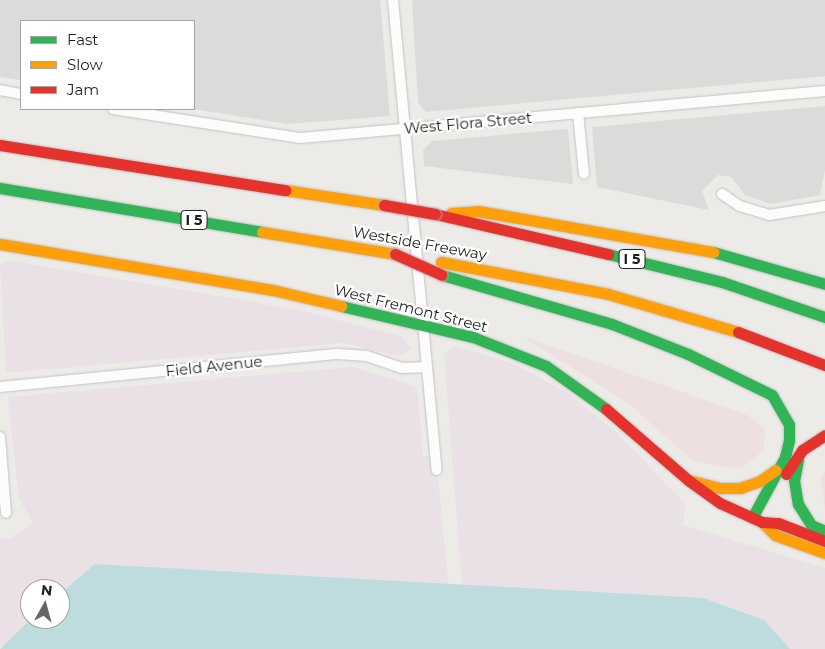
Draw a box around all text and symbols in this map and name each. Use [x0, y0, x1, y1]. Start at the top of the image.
legend [20, 20, 195, 110]
text: Fast [67, 30, 98, 49]
text: Slow [67, 55, 103, 74]
text: Jam [67, 80, 99, 99]
street label: West Flora Street [403, 108, 533, 138]
road number: I 5 [180, 208, 208, 232]
street label: Westside Freeway [352, 222, 488, 264]
road number: I 5 [618, 248, 646, 270]
street label: West Fremont Street [333, 280, 489, 336]
street label: Field Avenue [165, 352, 263, 380]
north arrow [20, 579, 70, 629]
text: N [40, 580, 53, 600]

